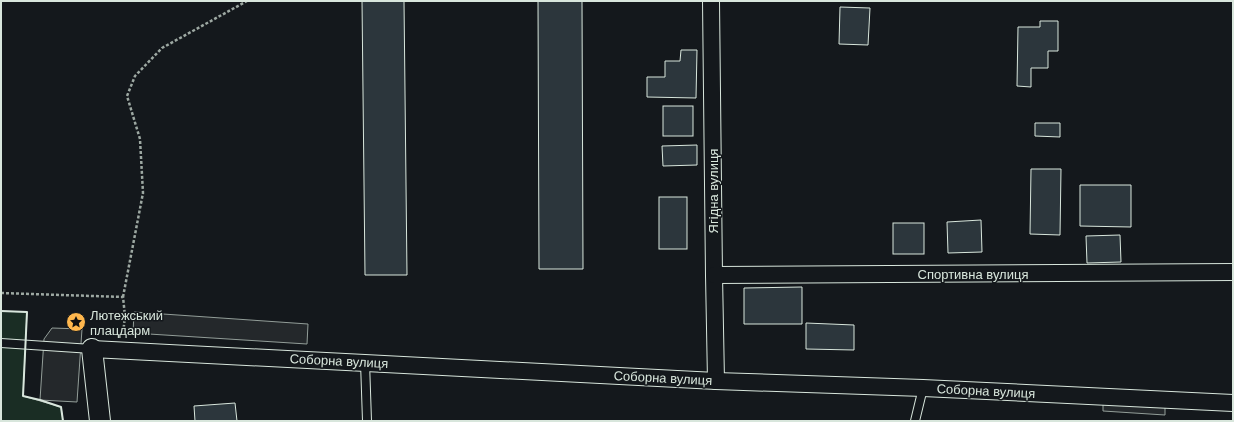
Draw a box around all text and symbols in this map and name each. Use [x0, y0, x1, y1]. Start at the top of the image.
street label: Ягідна вулиця [706, 149, 721, 233]
street label: Спортивна вулиця [918, 267, 1028, 282]
place label: Лютежський плацдарм [90, 308, 163, 338]
place icon: Лютежський плацдарм [65, 311, 87, 333]
street label: Соборна вулиця [289, 351, 389, 371]
street label: Соборна вулиця [613, 368, 713, 388]
street label: Соборна вулиця [936, 381, 1036, 401]

